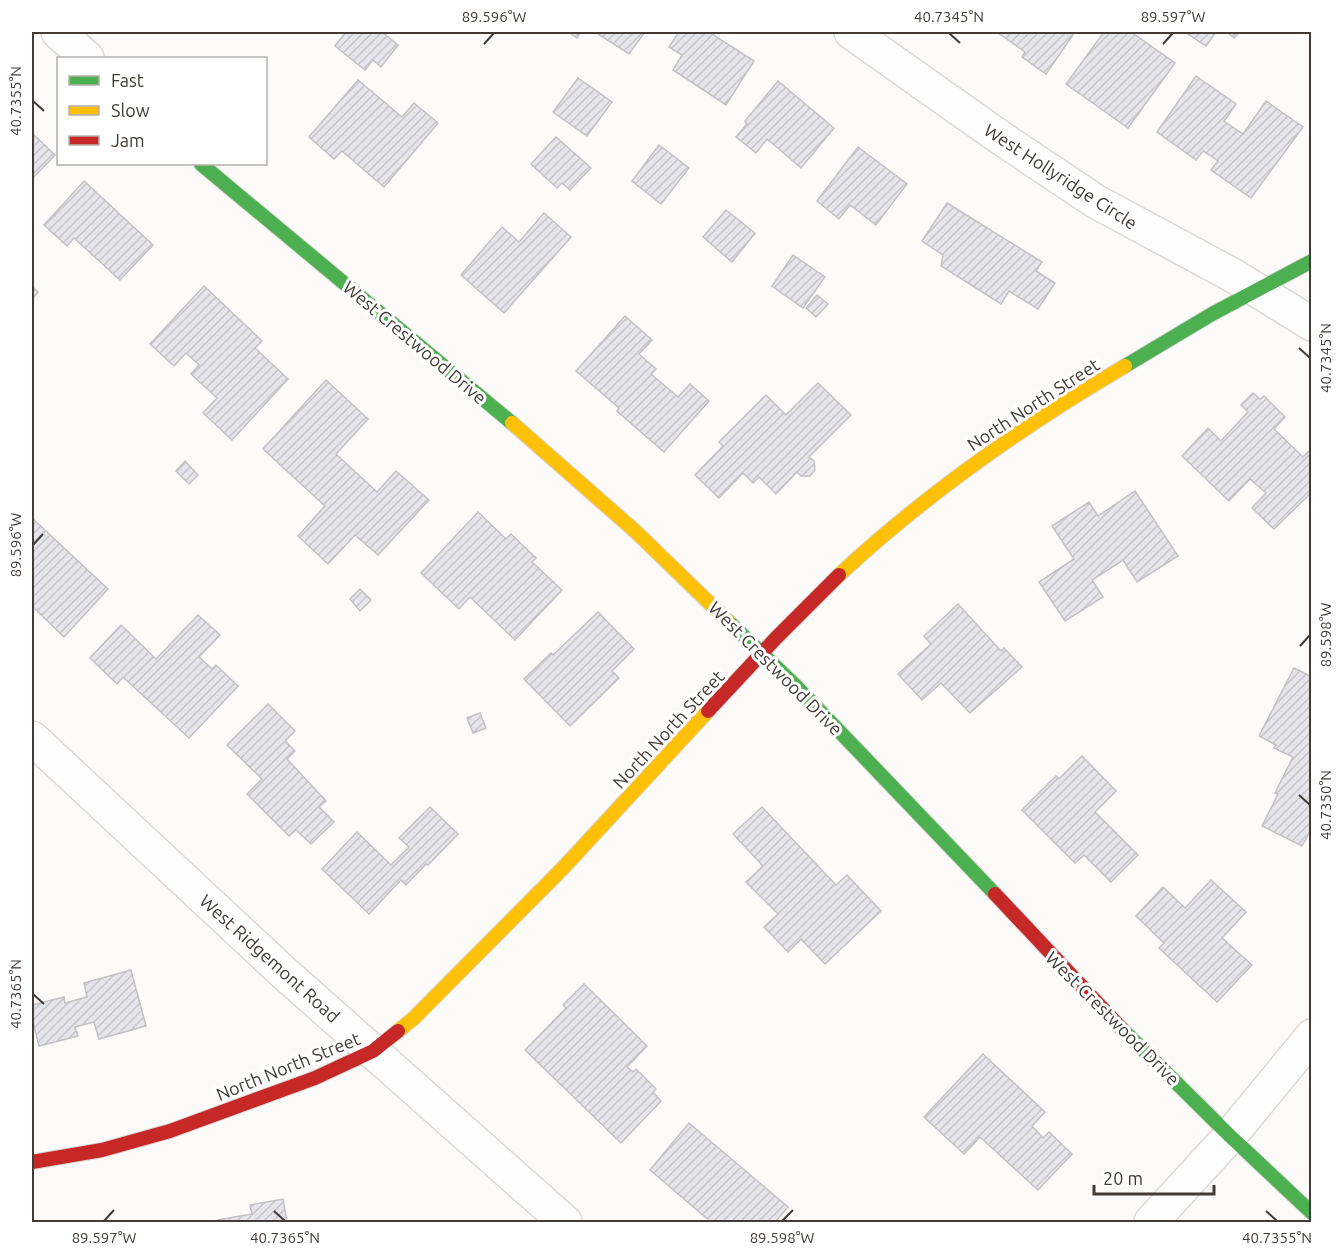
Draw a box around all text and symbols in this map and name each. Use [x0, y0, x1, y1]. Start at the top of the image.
text: 89.596°W [462, 8, 526, 25]
text: 40.7345°N [914, 8, 984, 25]
text: 89.597°W [1141, 8, 1205, 25]
legend [57, 57, 267, 165]
text: 40.7355°N [7, 66, 24, 136]
text: Fast [111, 70, 144, 90]
text: Slow [111, 100, 150, 120]
street label: West Hollyridge Circle [981, 119, 1141, 233]
text: Jam [111, 130, 145, 150]
street label: West Crestwood Drive [340, 276, 490, 408]
text: 40.7345°N [1317, 323, 1334, 393]
street label: North North Street [963, 354, 1103, 454]
text: 89.596°W [7, 513, 24, 577]
street label: West Crestwood Drive [705, 597, 847, 739]
text: 89.598°W [1317, 603, 1334, 667]
street label: North North Street [608, 666, 728, 792]
text: 40.7350°N [1317, 770, 1334, 840]
street label: West Ridgemont Road [196, 890, 344, 1026]
street label: West Crestwood Drive [1042, 947, 1184, 1089]
text: 40.7365°N [7, 959, 24, 1029]
street label: North North Street [213, 1028, 363, 1104]
scale bar [1094, 1158, 1214, 1196]
text: 20 m [1103, 1168, 1143, 1188]
text: 89.597°W [72, 1229, 136, 1246]
text: 40.7365°N [250, 1229, 320, 1246]
text: 89.598°W [750, 1229, 814, 1246]
text: 40.7355°N [1242, 1229, 1312, 1246]

